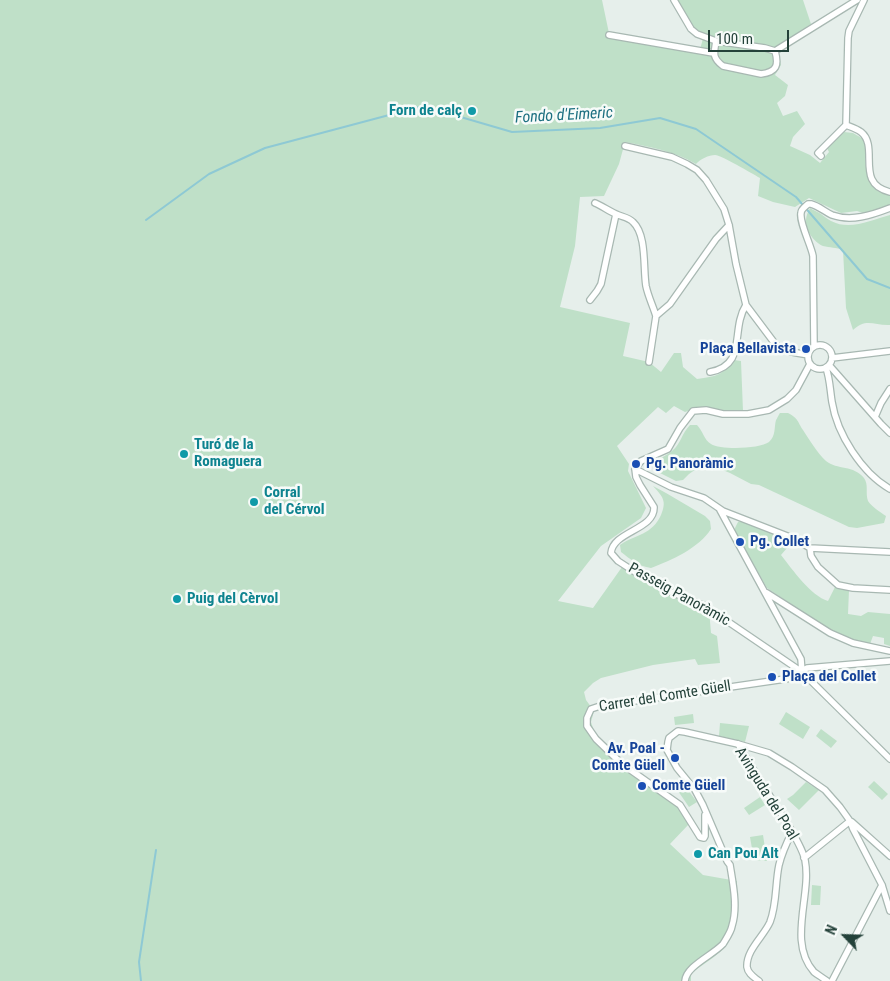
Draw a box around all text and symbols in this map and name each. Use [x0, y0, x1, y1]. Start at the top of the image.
scale bar [710, 20, 791, 52]
text: 100 m [716, 30, 753, 48]
place label: Forn de calç [389, 102, 462, 120]
water label: Fondo d'Eimeric [515, 104, 613, 128]
marker: Forn de calç [466, 105, 478, 117]
place label: Plaça Bellavista [700, 340, 796, 358]
marker: Plaça Bellavista [800, 343, 812, 355]
place label: Turó de la Romaguera [194, 436, 262, 471]
marker: Turó de la Romaguera [178, 448, 190, 460]
place label: Pg. Panoràmic [646, 455, 734, 473]
marker: Pg. Panoràmic [630, 458, 642, 470]
place label: Corral del Cérvol [264, 484, 325, 519]
marker: Corral del Cérvol [248, 496, 260, 508]
place label: Pg. Collet [750, 533, 809, 551]
marker: Pg. Collet [734, 536, 746, 548]
street label: Passeig Panoràmic [625, 560, 733, 630]
place label: Puig del Cèrvol [187, 590, 278, 608]
marker: Puig del Cèrvol [171, 593, 183, 605]
place label: Plaça del Collet [782, 668, 876, 686]
marker: Plaça del Collet [766, 671, 778, 683]
street label: Carrer del Comte Güell [598, 678, 732, 716]
place label: Av. Poal - Comte Güell [592, 740, 665, 775]
street label: Avinguda del Poal [730, 744, 802, 844]
marker: Av. Poal - Comte Güell [669, 752, 681, 764]
place label: Comte Güell [652, 777, 725, 795]
marker: Comte Güell [636, 780, 648, 792]
place label: Can Pou Alt [708, 845, 779, 863]
marker: Can Pou Alt [692, 848, 704, 860]
north arrow [820, 911, 870, 961]
text: N [822, 923, 840, 937]

